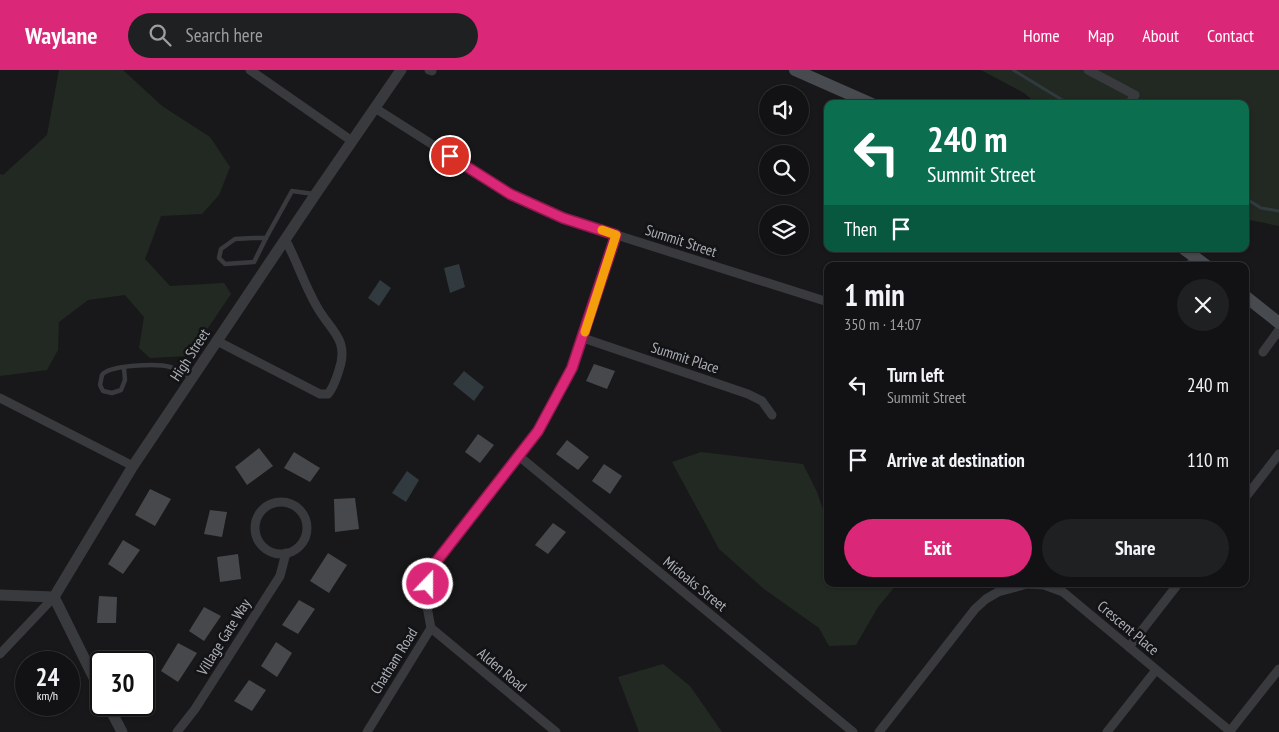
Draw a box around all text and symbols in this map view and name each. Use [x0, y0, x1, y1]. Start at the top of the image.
search box [128, 13, 478, 58]
text: Waylane [25, 20, 98, 51]
icon: search [146, 21, 174, 49]
text: Search here [186, 23, 263, 47]
text: Home [1023, 24, 1060, 47]
text: Map [1088, 24, 1114, 47]
text: About [1142, 24, 1179, 47]
text: Contact [1207, 24, 1254, 47]
map controls [759, 85, 809, 255]
button: sound [759, 85, 809, 135]
text: 240 m [927, 116, 1008, 162]
icon: left [844, 120, 909, 185]
pin [429, 135, 471, 177]
icon: arrive [436, 142, 464, 170]
button: search [759, 145, 809, 195]
text: Summit Street [927, 160, 1036, 188]
button: layers [759, 205, 809, 255]
icon: arrive [887, 215, 915, 243]
text: Then [844, 217, 877, 241]
street label: Summit Street [643, 220, 719, 261]
text: 1 min [844, 275, 905, 314]
button: close [1177, 279, 1229, 331]
text: 350 m · 14:07 [844, 314, 922, 334]
street label: High Street [166, 325, 214, 384]
street label: Summit Place [649, 338, 722, 377]
text: Turn left [887, 363, 944, 387]
icon: left [844, 371, 872, 399]
text: 240 m [1187, 373, 1229, 397]
text: Summit Street [887, 387, 966, 407]
icon: arrive [844, 446, 872, 474]
text: Arrive at destination [887, 448, 1025, 472]
text: 110 m [1187, 448, 1229, 472]
button: Exit [844, 519, 1032, 577]
button: Share [1042, 519, 1229, 577]
street label: Midoaks Street [659, 552, 731, 615]
position arrow [401, 557, 453, 609]
street label: Village Gate Way [192, 595, 255, 679]
street label: Crescent Place [1094, 596, 1163, 659]
street label: Chatham Road [366, 624, 421, 697]
street label: Alden Road [474, 643, 531, 696]
speed limit sign: 30 [90, 651, 155, 716]
text: 24 [36, 661, 59, 693]
text: km/h [37, 688, 58, 703]

